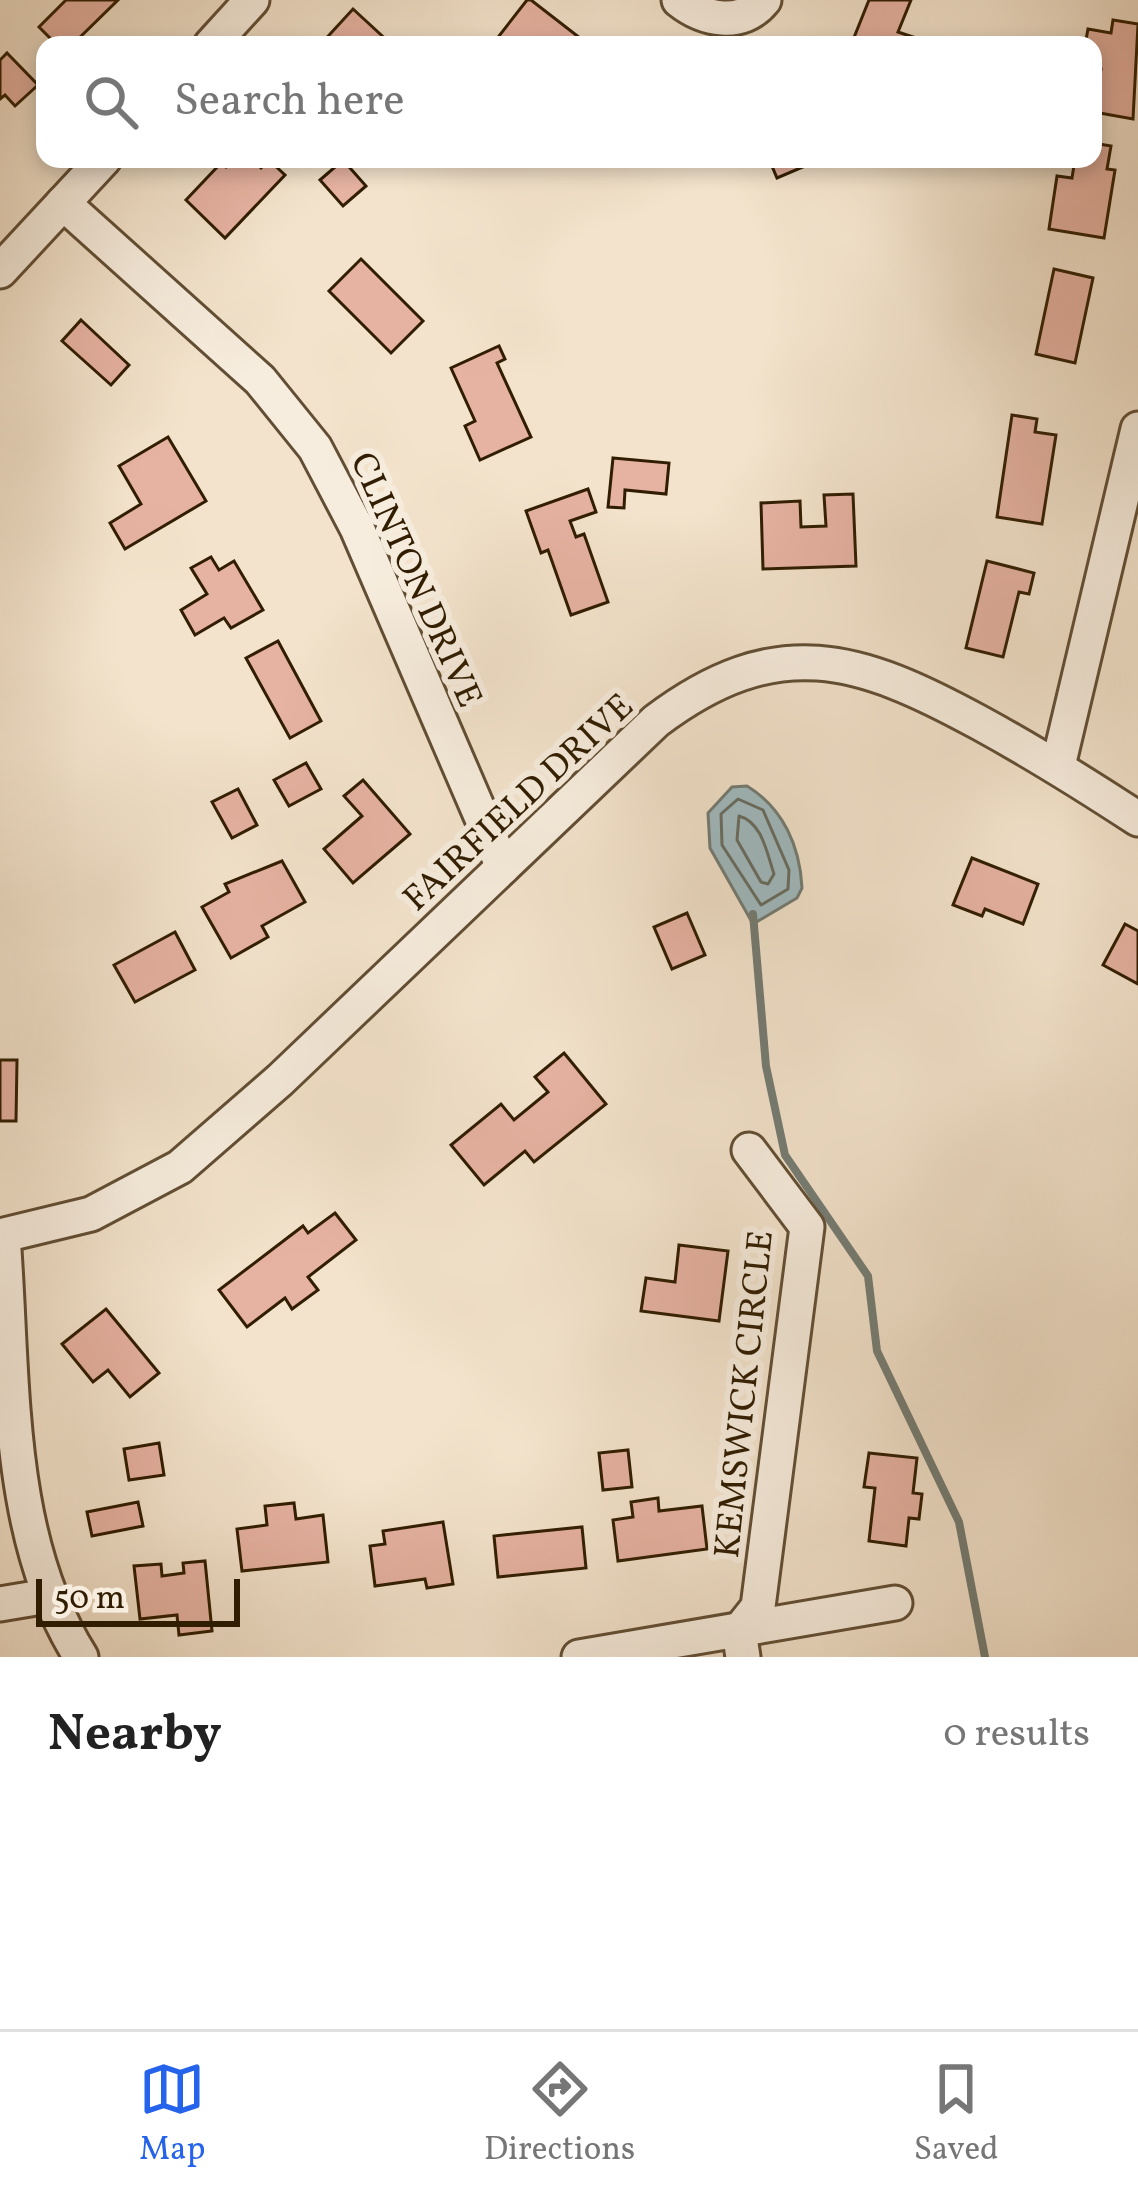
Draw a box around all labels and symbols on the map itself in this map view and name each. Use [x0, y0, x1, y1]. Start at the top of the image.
street label: CLINTON DRIVE [336, 445, 493, 716]
street label: FAIRFIELD DRIVE [393, 684, 646, 924]
street label: KEMSWICK CIRCLE [704, 1228, 788, 1561]
scale bar [36, 1573, 240, 1626]

